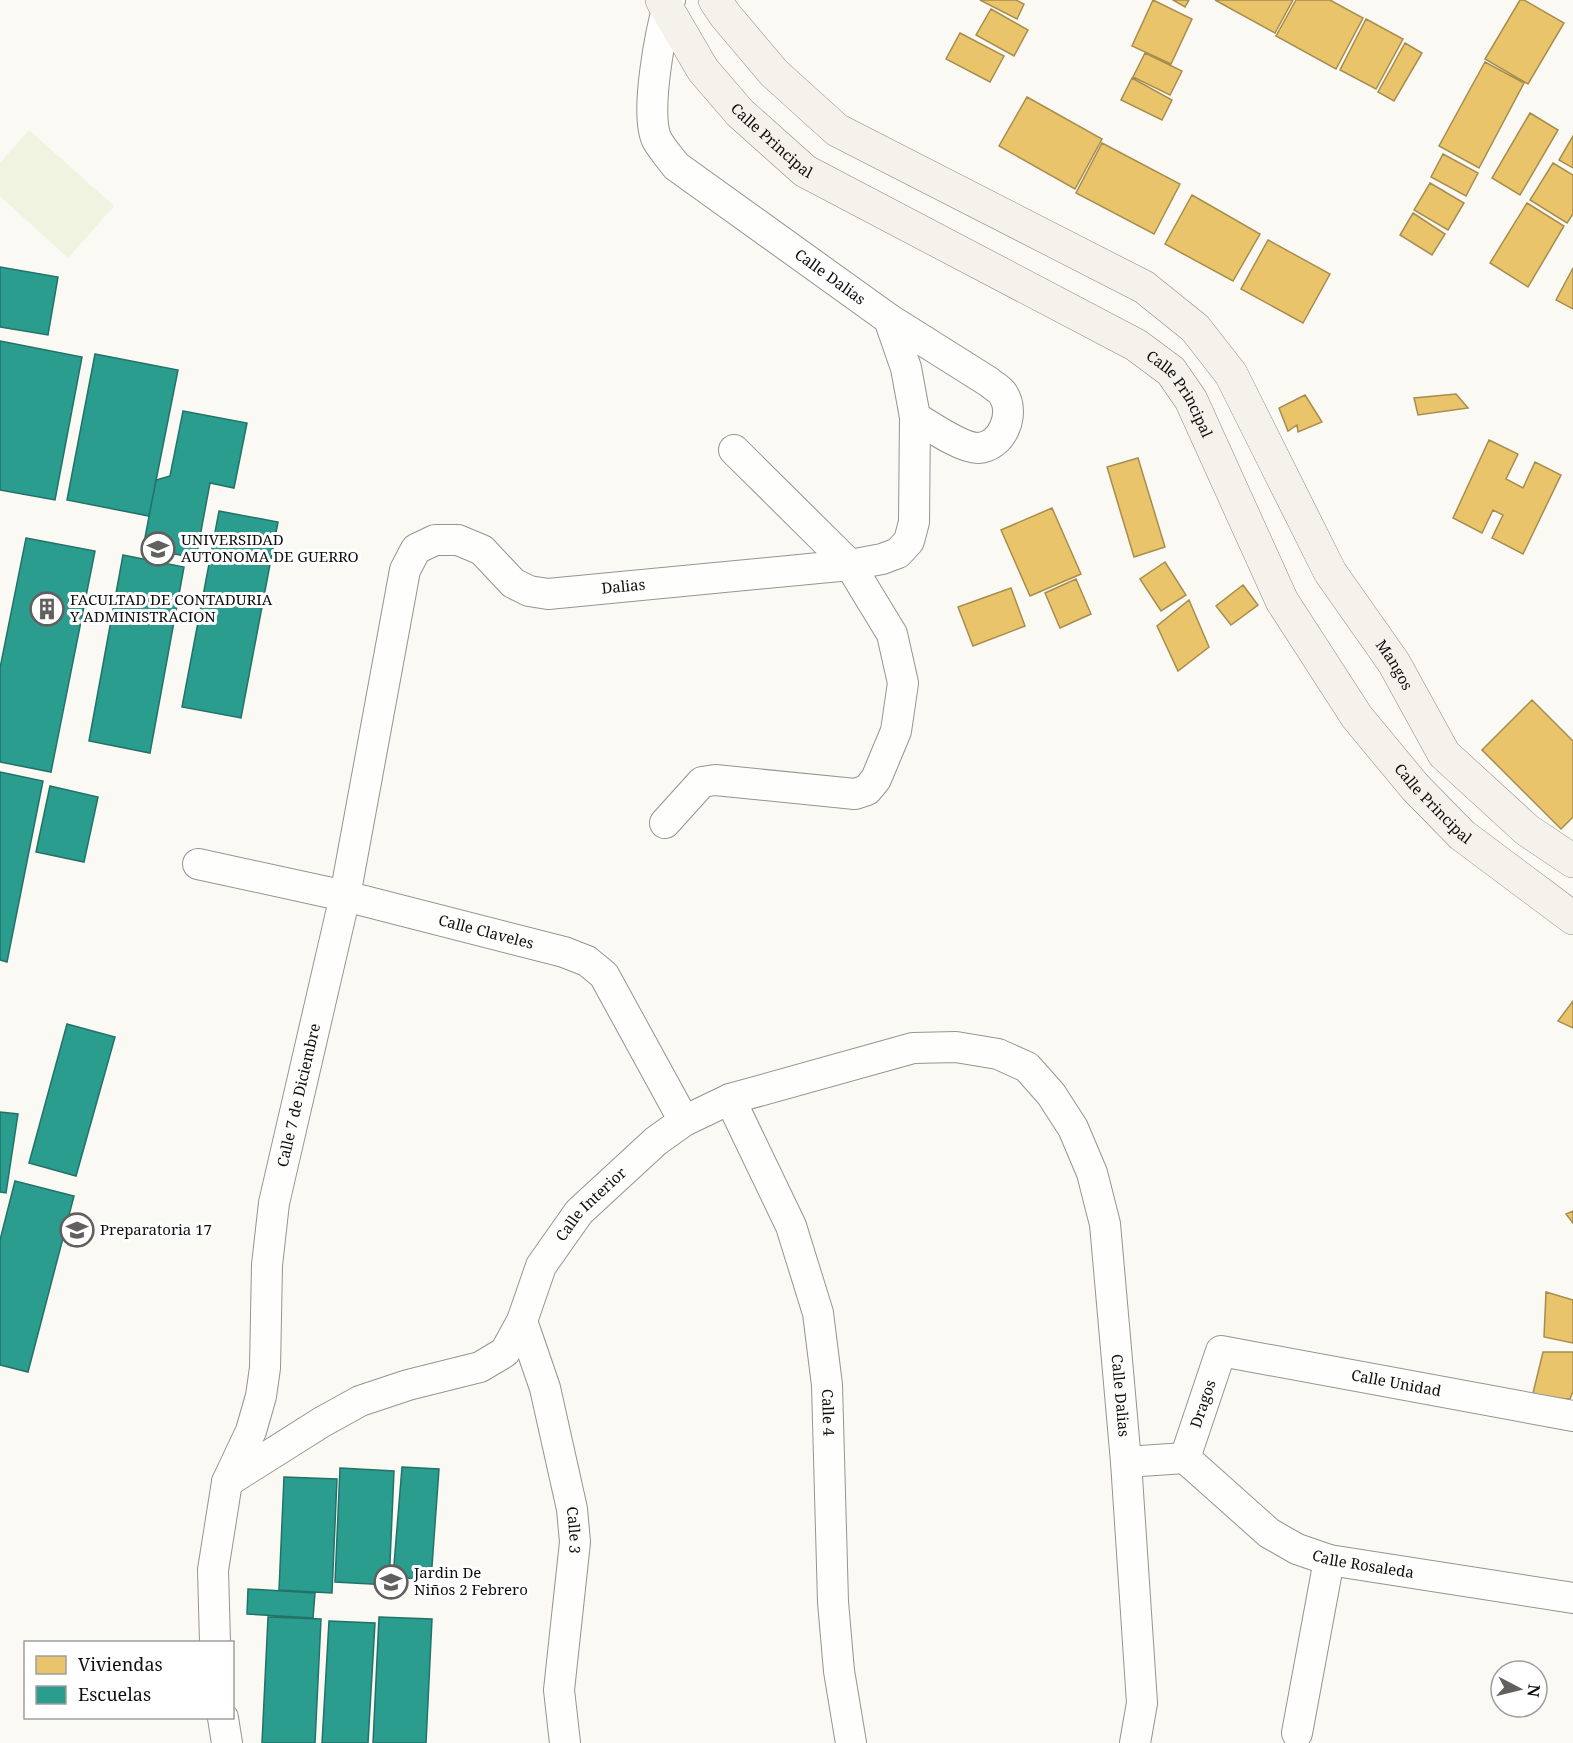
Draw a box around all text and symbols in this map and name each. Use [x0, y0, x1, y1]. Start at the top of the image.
street label: Calle Principal [727, 98, 817, 182]
street label: Calle Dalias [791, 244, 870, 309]
street label: Calle Principal [1143, 345, 1218, 441]
place label: UNIVERSIDAD AUTONOMA DE GUERRO [181, 529, 359, 566]
school or university icon: UNIVERSIDAD AUTONOMA DE GUERRO [140, 531, 176, 567]
street label: Dalias [600, 574, 646, 598]
place label: FACULTAD DE CONTADURIA Y ADMINISTRACION [69, 589, 273, 626]
building icon: FACULTAD DE CONTADURIA Y ADMINISTRACION [29, 591, 65, 627]
street label: Mangos [1372, 635, 1418, 694]
street label: Calle Principal [1391, 759, 1476, 848]
street label: Calle Claveles [437, 909, 536, 953]
street label: Calle 7 de Diciembre [272, 1021, 324, 1169]
street label: Calle Interior [551, 1162, 630, 1245]
school or university icon: Preparatoria 17 [59, 1212, 95, 1248]
place label: Preparatoria 17 [100, 1219, 212, 1239]
street label: Calle Dalias [1108, 1353, 1135, 1438]
street label: Calle Unidad [1350, 1364, 1443, 1400]
street label: Dragos [1185, 1377, 1220, 1430]
street label: Calle 4 [818, 1388, 839, 1437]
street label: Calle 3 [563, 1506, 586, 1555]
street label: Calle Rosaleda [1310, 1544, 1415, 1582]
place label: Jardin De Niños 2 Febrero [413, 1562, 528, 1599]
school or university icon: Jardin De Niños 2 Febrero [373, 1564, 409, 1600]
legend [24, 1641, 234, 1719]
text: Viviendas [78, 1652, 163, 1676]
north arrow [1489, 1659, 1549, 1719]
text: Escuelas [78, 1682, 151, 1706]
text: N [1522, 1683, 1546, 1699]

